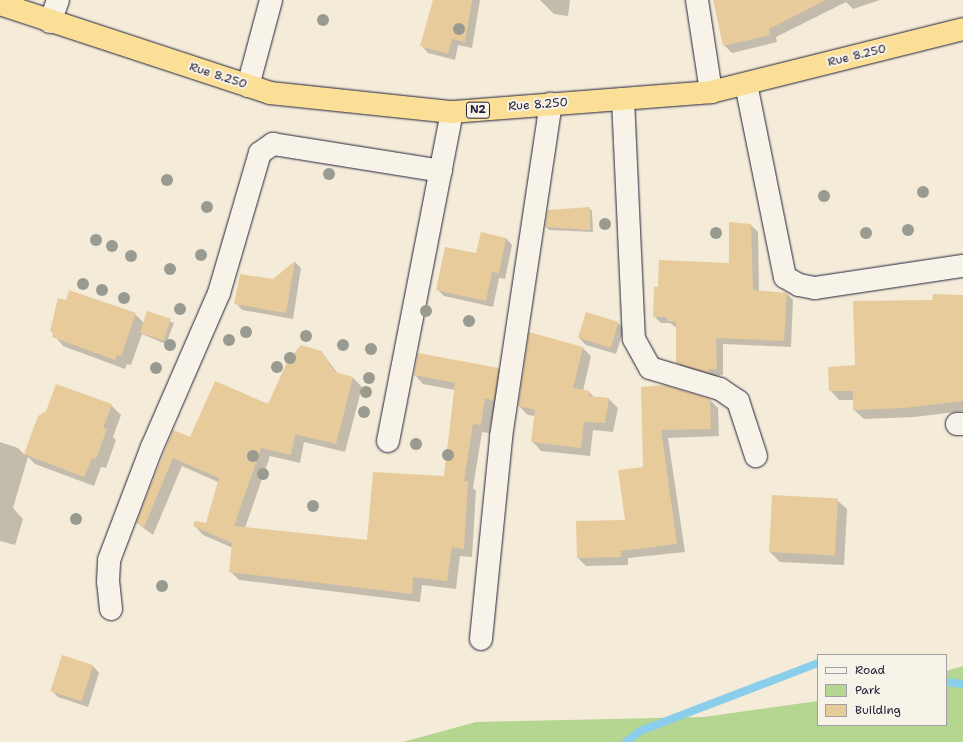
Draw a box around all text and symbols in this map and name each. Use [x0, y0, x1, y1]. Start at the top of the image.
street label: Rue 8.250 [826, 42, 888, 70]
street label: Rue 8.250 [187, 60, 249, 92]
street label: Rue 8.250 [508, 96, 568, 114]
road number: N2 [465, 101, 491, 119]
legend [817, 654, 947, 726]
text: Road [855, 662, 885, 678]
text: Park [855, 682, 881, 698]
text: Building [855, 702, 901, 718]

